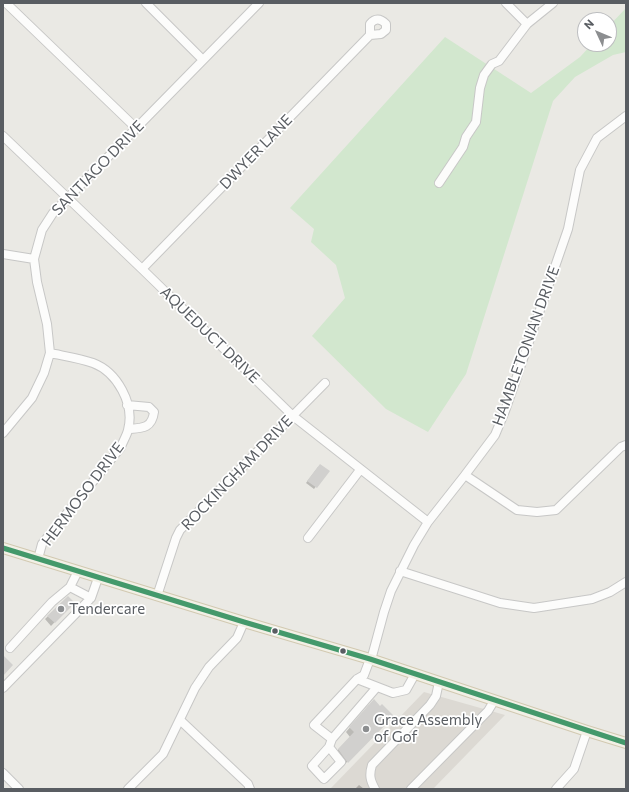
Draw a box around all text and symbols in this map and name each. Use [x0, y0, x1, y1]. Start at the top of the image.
north arrow [577, 12, 617, 52]
text: N [581, 17, 596, 32]
street label: DWYER LANE [216, 111, 296, 193]
street label: SANTIAGO DRIVE [48, 117, 148, 219]
street label: HAMBLETONIAN DRIVE [489, 263, 563, 429]
street label: AQUEDUCT DRIVE [157, 283, 263, 387]
street label: ROCKINGHAM DRIVE [178, 412, 296, 534]
street label: HERMOSO DRIVE [38, 439, 128, 549]
place label: Tendercare [69, 600, 145, 618]
marker: Tendercare [56, 604, 66, 614]
unlabelled marker [270, 626, 280, 636]
unlabelled marker [338, 646, 348, 656]
place label: Grace Assembly of Gof [374, 711, 482, 746]
marker: Grace Assembly of Gof [361, 724, 371, 734]

